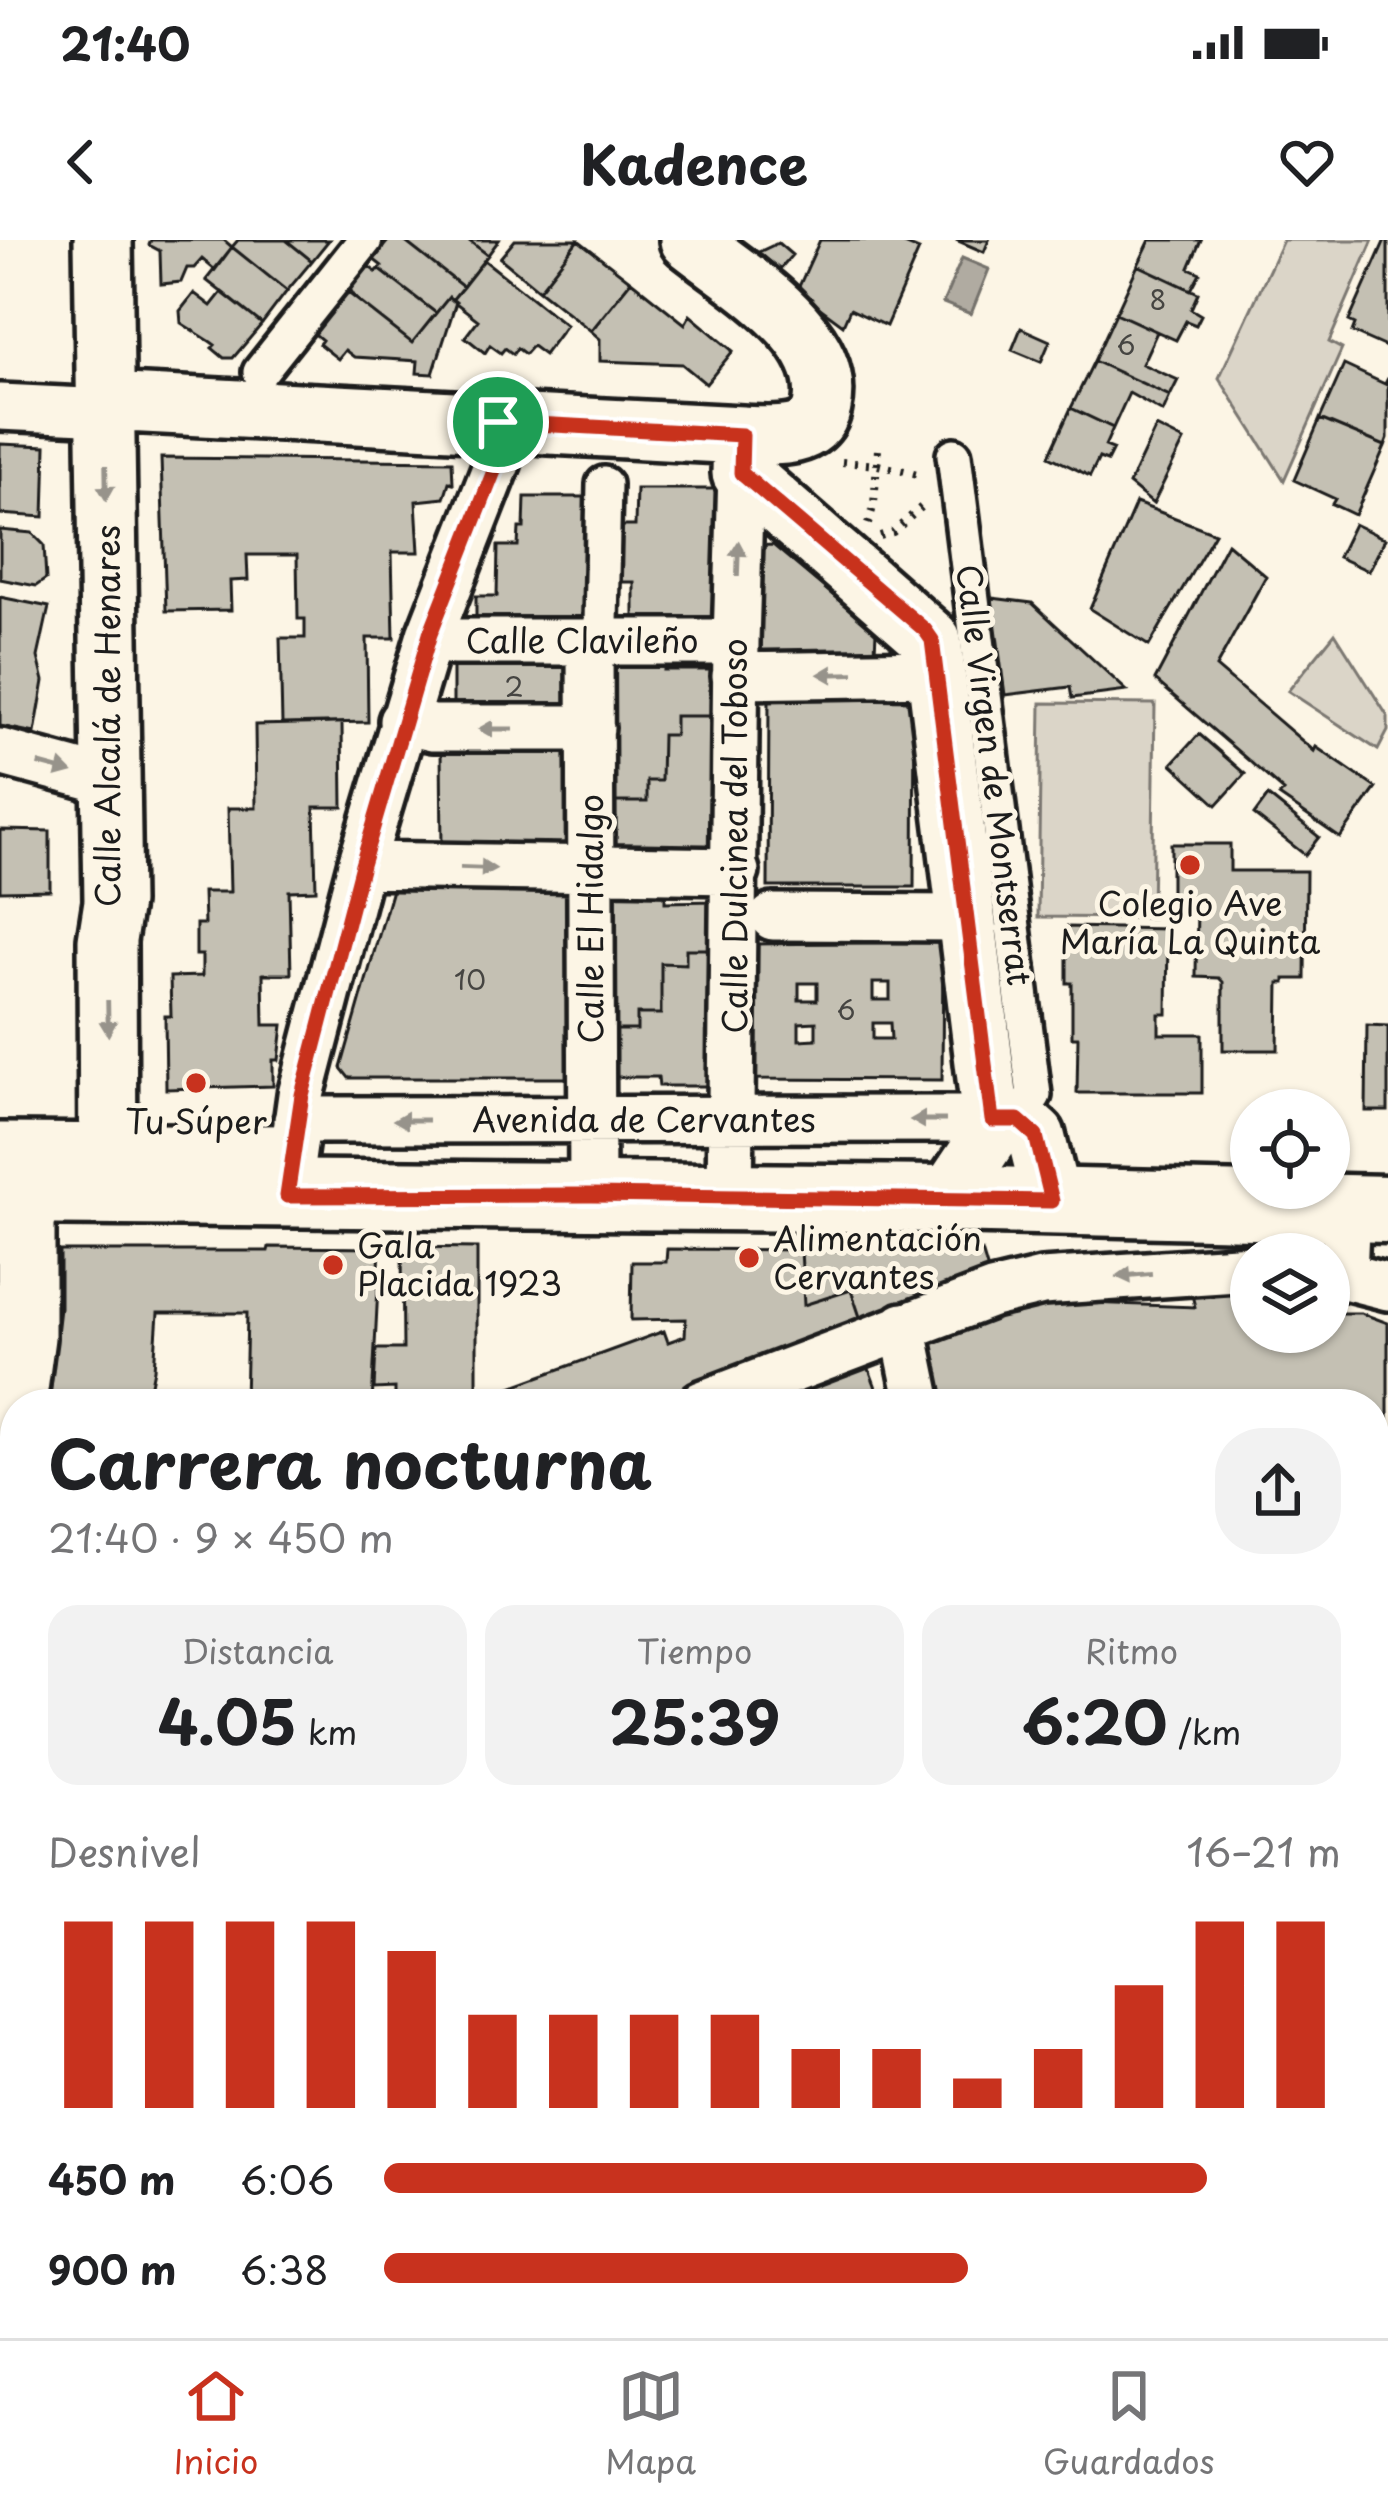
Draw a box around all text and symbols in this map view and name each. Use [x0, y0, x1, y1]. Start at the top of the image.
text: 21:40 [60, 8, 190, 76]
text: Kadence [580, 122, 808, 203]
icon: back [48, 129, 114, 195]
icon: heart [1274, 129, 1340, 195]
house number: 8 [1150, 278, 1166, 319]
house number: 6 [1117, 323, 1135, 364]
pin [447, 371, 549, 473]
icon: arrive [465, 389, 531, 455]
one-way arrow [97, 465, 116, 503]
street label: Calle Alcalá de Henares [81, 525, 131, 907]
one-way arrow [729, 539, 748, 577]
street label: Calle Virgen de Montserrat [945, 561, 1047, 988]
street label: Calle Clavileño [465, 614, 699, 664]
street label: Calle Dulcinea del Toboso [708, 638, 758, 1034]
one-way arrow [816, 664, 854, 684]
house number: 2 [504, 665, 524, 706]
one-way arrow [476, 719, 514, 739]
one-way arrow [37, 759, 74, 778]
street label: Calle El Hidalgo [564, 794, 614, 1044]
marker: Colegio Ave María La Quinta [1177, 852, 1203, 878]
one-way arrow [460, 859, 498, 878]
place label: Colegio Ave María La Quinta [1060, 877, 1321, 965]
house number: 10 [454, 958, 486, 999]
house number: 6 [837, 988, 855, 1029]
one-way arrow [98, 1000, 118, 1038]
marker: Tu Súper [183, 1070, 209, 1096]
map controls [1230, 1089, 1350, 1353]
button: locate [1230, 1089, 1350, 1209]
street label: Avenida de Cervantes [472, 1093, 816, 1143]
place label: Tu Súper [125, 1095, 267, 1145]
one-way arrow [391, 1110, 429, 1130]
one-way arrow [908, 1110, 946, 1130]
place label: Alimentación Cervantes [773, 1212, 982, 1300]
place label: Gala Placida 1923 [357, 1219, 562, 1307]
button: layers [1230, 1233, 1350, 1353]
marker: Alimentación Cervantes [736, 1245, 762, 1271]
marker: Gala Placida 1923 [320, 1252, 346, 1278]
one-way arrow [1115, 1265, 1152, 1284]
text: Carrera nocturna [48, 1412, 652, 1511]
button: share [1215, 1428, 1341, 1554]
text: 21:40 · 9 × 450 m [48, 1507, 394, 1566]
text: Distancia [181, 1625, 334, 1675]
text: Tiempo [637, 1625, 752, 1675]
text: Ritmo [1085, 1625, 1178, 1675]
text: 4.05 [158, 1675, 297, 1765]
text: 25:39 [609, 1675, 780, 1765]
text: 6:20 [1022, 1675, 1167, 1765]
text: km [297, 1706, 357, 1756]
text: /km [1167, 1706, 1241, 1756]
text: Desnivel [48, 1821, 200, 1880]
text: 16–21 m [1186, 1821, 1341, 1880]
text: 450 m [48, 2149, 175, 2208]
text: 6:06 [240, 2149, 334, 2208]
text: 900 m [48, 2239, 177, 2298]
text: 6:38 [240, 2239, 329, 2298]
tab: Inicio [173, 2363, 258, 2485]
tab: Mapa [605, 2363, 696, 2485]
tab: Guardados [1043, 2363, 1215, 2485]

